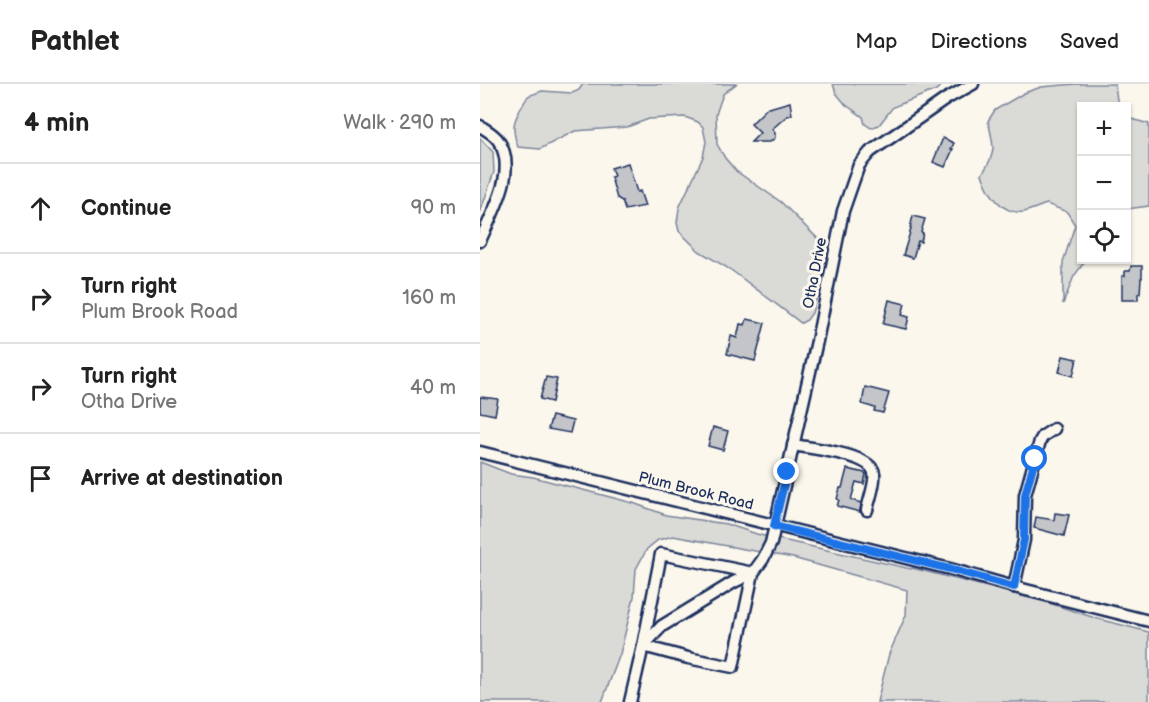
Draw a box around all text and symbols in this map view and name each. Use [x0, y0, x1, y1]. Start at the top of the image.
text: Pathlet [30, 25, 119, 58]
text: Map [855, 29, 898, 54]
text: Directions [931, 29, 1027, 54]
text: Saved [1060, 29, 1119, 54]
map controls [1077, 102, 1131, 264]
button: + [1077, 102, 1131, 156]
text: 4 min [24, 108, 89, 139]
text: Walk · 290 m [343, 111, 456, 135]
button: − [1077, 156, 1131, 210]
icon: ahead [24, 192, 57, 225]
text: Continue [81, 195, 171, 222]
text: 90 m [411, 196, 456, 220]
button: locate [1077, 210, 1131, 264]
street label: Otha Drive [799, 236, 831, 310]
text: Turn right [81, 273, 177, 300]
icon: right [24, 282, 57, 315]
text: 160 m [402, 286, 456, 310]
text: Plum Brook Road [81, 300, 238, 324]
text: Turn right [81, 363, 177, 390]
icon: right [24, 372, 57, 405]
text: 40 m [410, 376, 456, 400]
text: Otha Drive [81, 390, 177, 414]
route start [1021, 445, 1047, 471]
route end [773, 458, 799, 484]
icon: arrive [24, 462, 57, 495]
text: Arrive at destination [81, 465, 283, 492]
street label: Plum Brook Road [637, 468, 755, 514]

